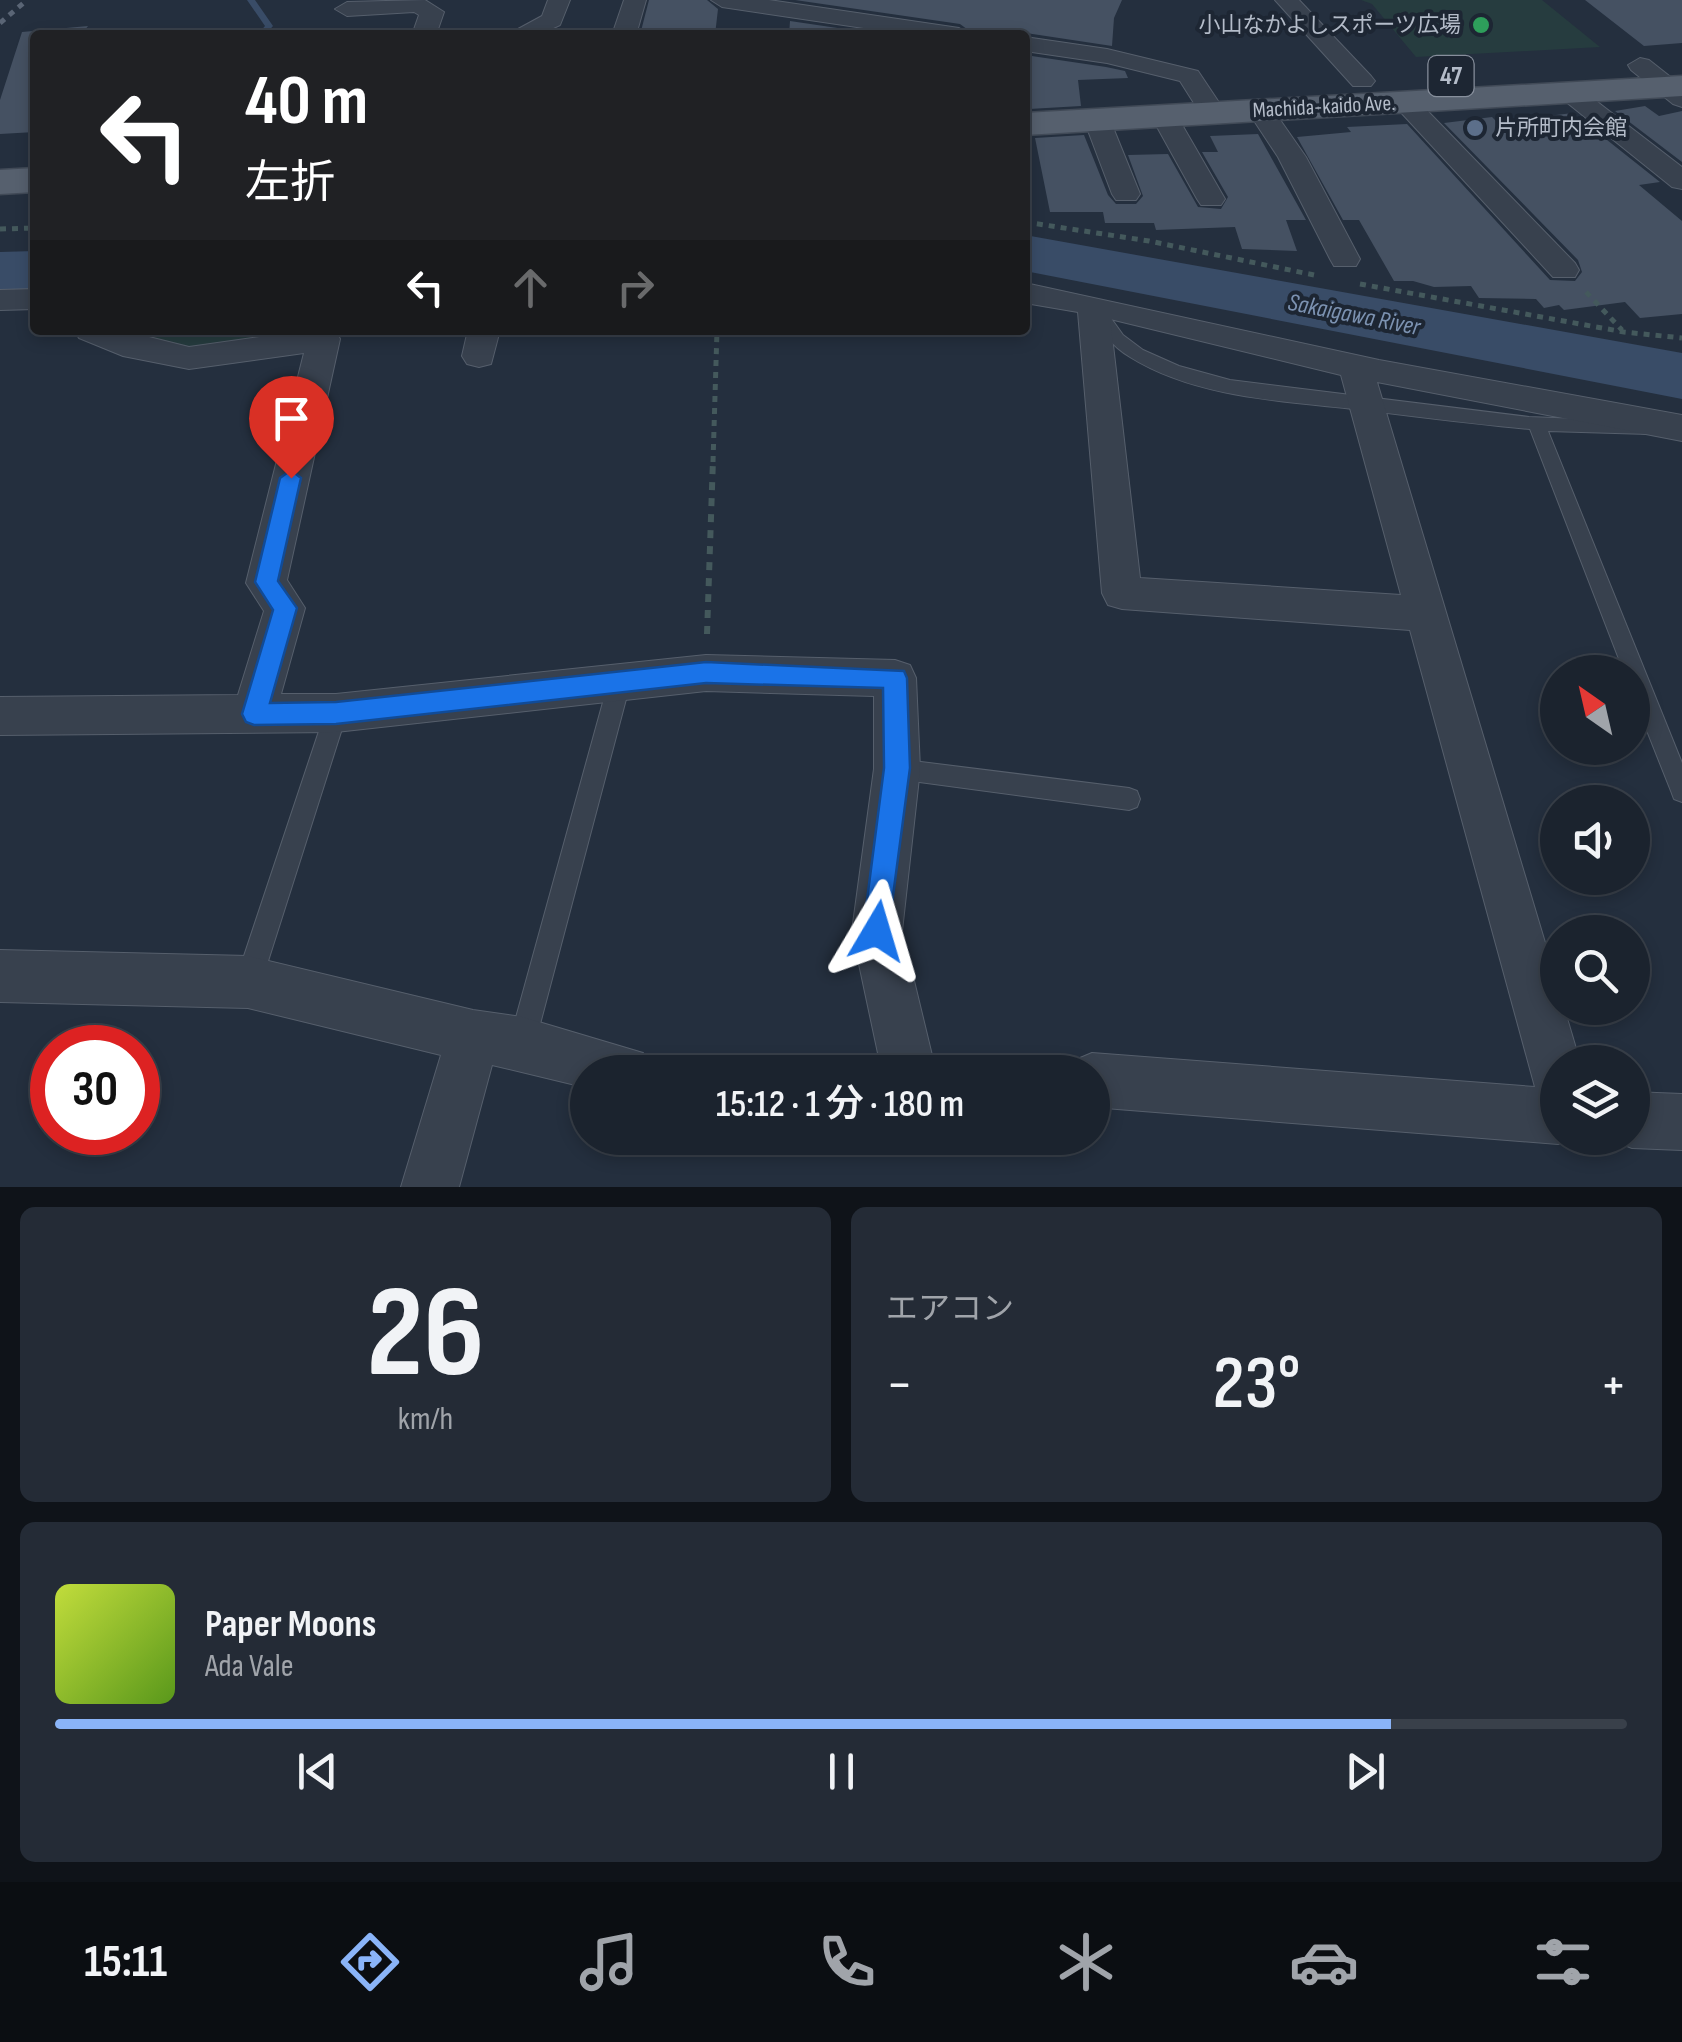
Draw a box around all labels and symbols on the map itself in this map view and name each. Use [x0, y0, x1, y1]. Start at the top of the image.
place label: 小山なかよしスポーツ広場 [1199, 12, 1461, 39]
marker: 小山なかよしスポーツ広場 [1470, 14, 1492, 36]
road number: 47 [1428, 56, 1474, 96]
street label: Machida-kaido Ave. [1252, 90, 1396, 124]
place label: 片所町内会館 [1495, 115, 1627, 142]
marker: 片所町内会館 [1464, 117, 1486, 139]
water label: Sakaigawa River [1285, 287, 1424, 343]
pin [249, 376, 334, 479]
north arrow [1540, 655, 1650, 765]
position arrow [825, 879, 929, 983]
speed limit sign: 30 [30, 1025, 160, 1155]

